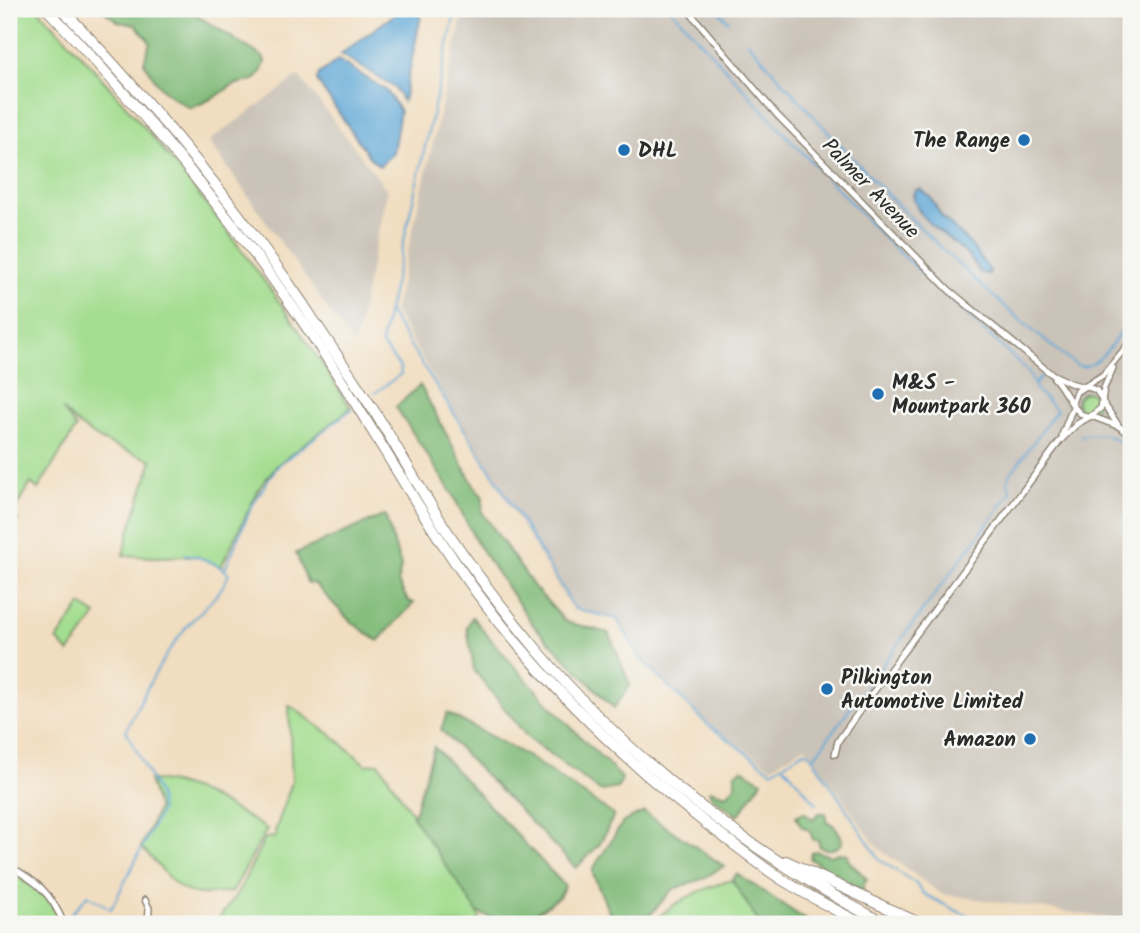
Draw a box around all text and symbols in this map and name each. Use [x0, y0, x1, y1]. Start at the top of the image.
place label: The Range [913, 125, 1010, 158]
street label: Palmer Avenue [813, 131, 927, 248]
marker: The Range [1016, 132, 1032, 148]
place label: DHL [638, 135, 677, 168]
marker: DHL [616, 142, 632, 158]
place label: M&S - Mountpark 360 [892, 367, 1031, 424]
marker: M&S - Mountpark 360 [870, 386, 886, 402]
place label: Pilkington Automotive Limited [841, 662, 1024, 719]
marker: Pilkington Automotive Limited [819, 681, 835, 697]
place label: Amazon [944, 724, 1016, 757]
marker: Amazon [1022, 731, 1038, 747]

